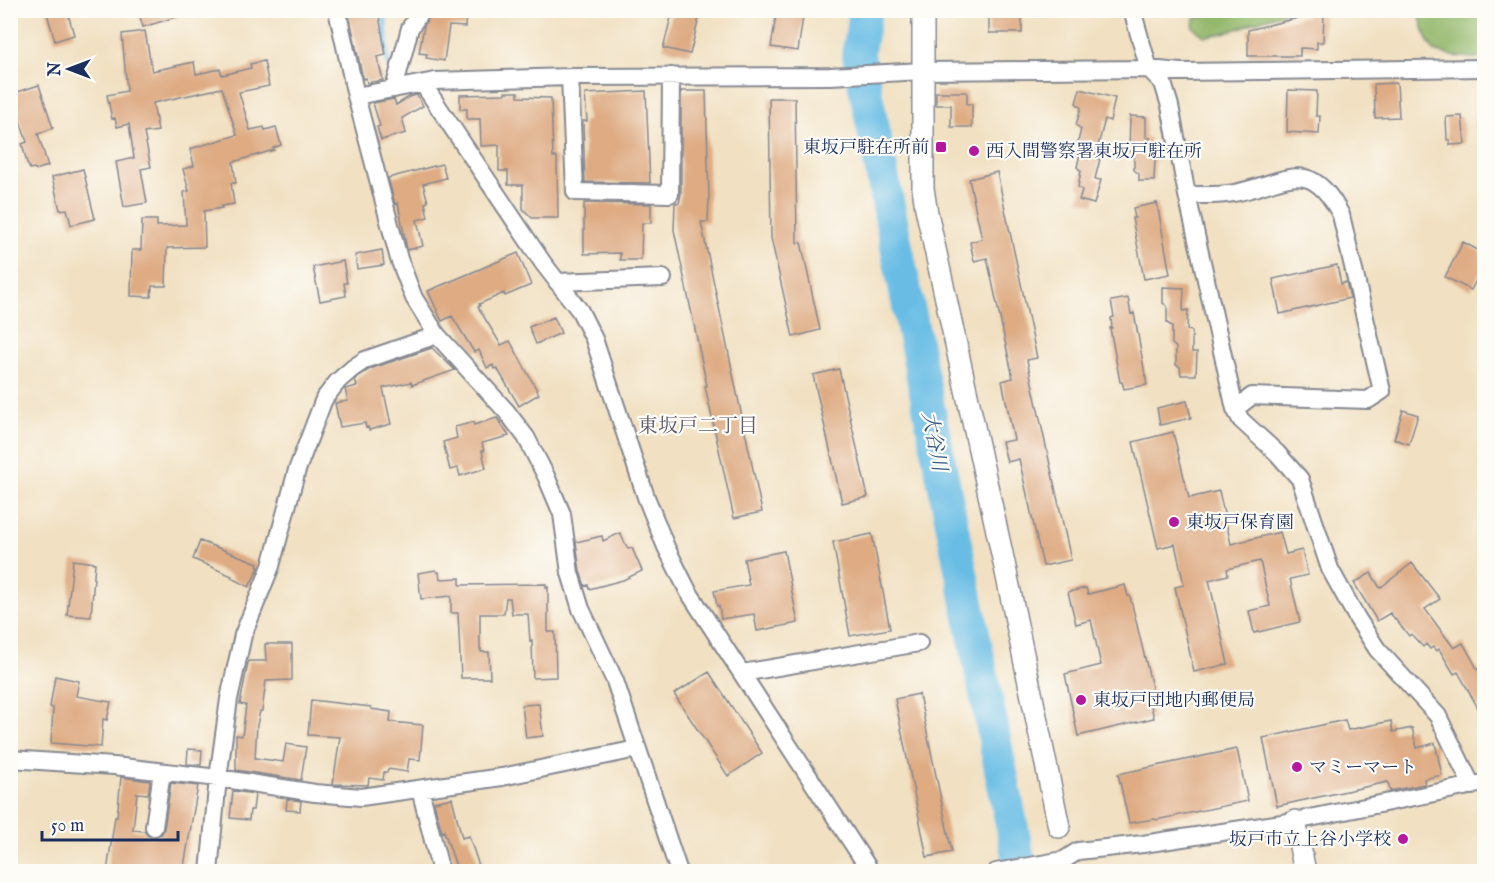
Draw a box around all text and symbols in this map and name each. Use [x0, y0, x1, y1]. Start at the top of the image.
north arrow [39, 39, 99, 99]
text: N [46, 62, 66, 77]
place label: 東坂戸駐在所前 [803, 137, 929, 160]
marker: 東坂戸駐在所前 [934, 140, 948, 154]
place label: 西入間警察署東坂戸駐在所 [986, 141, 1202, 164]
marker: 西入間警察署東坂戸駐在所 [967, 144, 981, 158]
water label: 大谷川 [916, 409, 952, 475]
district label: 東坂戸二丁目 [638, 414, 758, 439]
place label: 東坂戸保育園 [1186, 512, 1294, 535]
marker: 東坂戸保育園 [1167, 515, 1181, 529]
place label: 東坂戸団地内郵便局 [1093, 690, 1255, 713]
marker: 東坂戸団地内郵便局 [1074, 693, 1088, 707]
place label: マミーマート [1309, 757, 1417, 780]
marker: マミーマート [1290, 760, 1304, 774]
scale bar [42, 804, 178, 842]
text: 50 m [51, 815, 84, 838]
place label: 坂戸市立上谷小学校 [1229, 829, 1391, 852]
marker: 坂戸市立上谷小学校 [1396, 832, 1410, 846]

